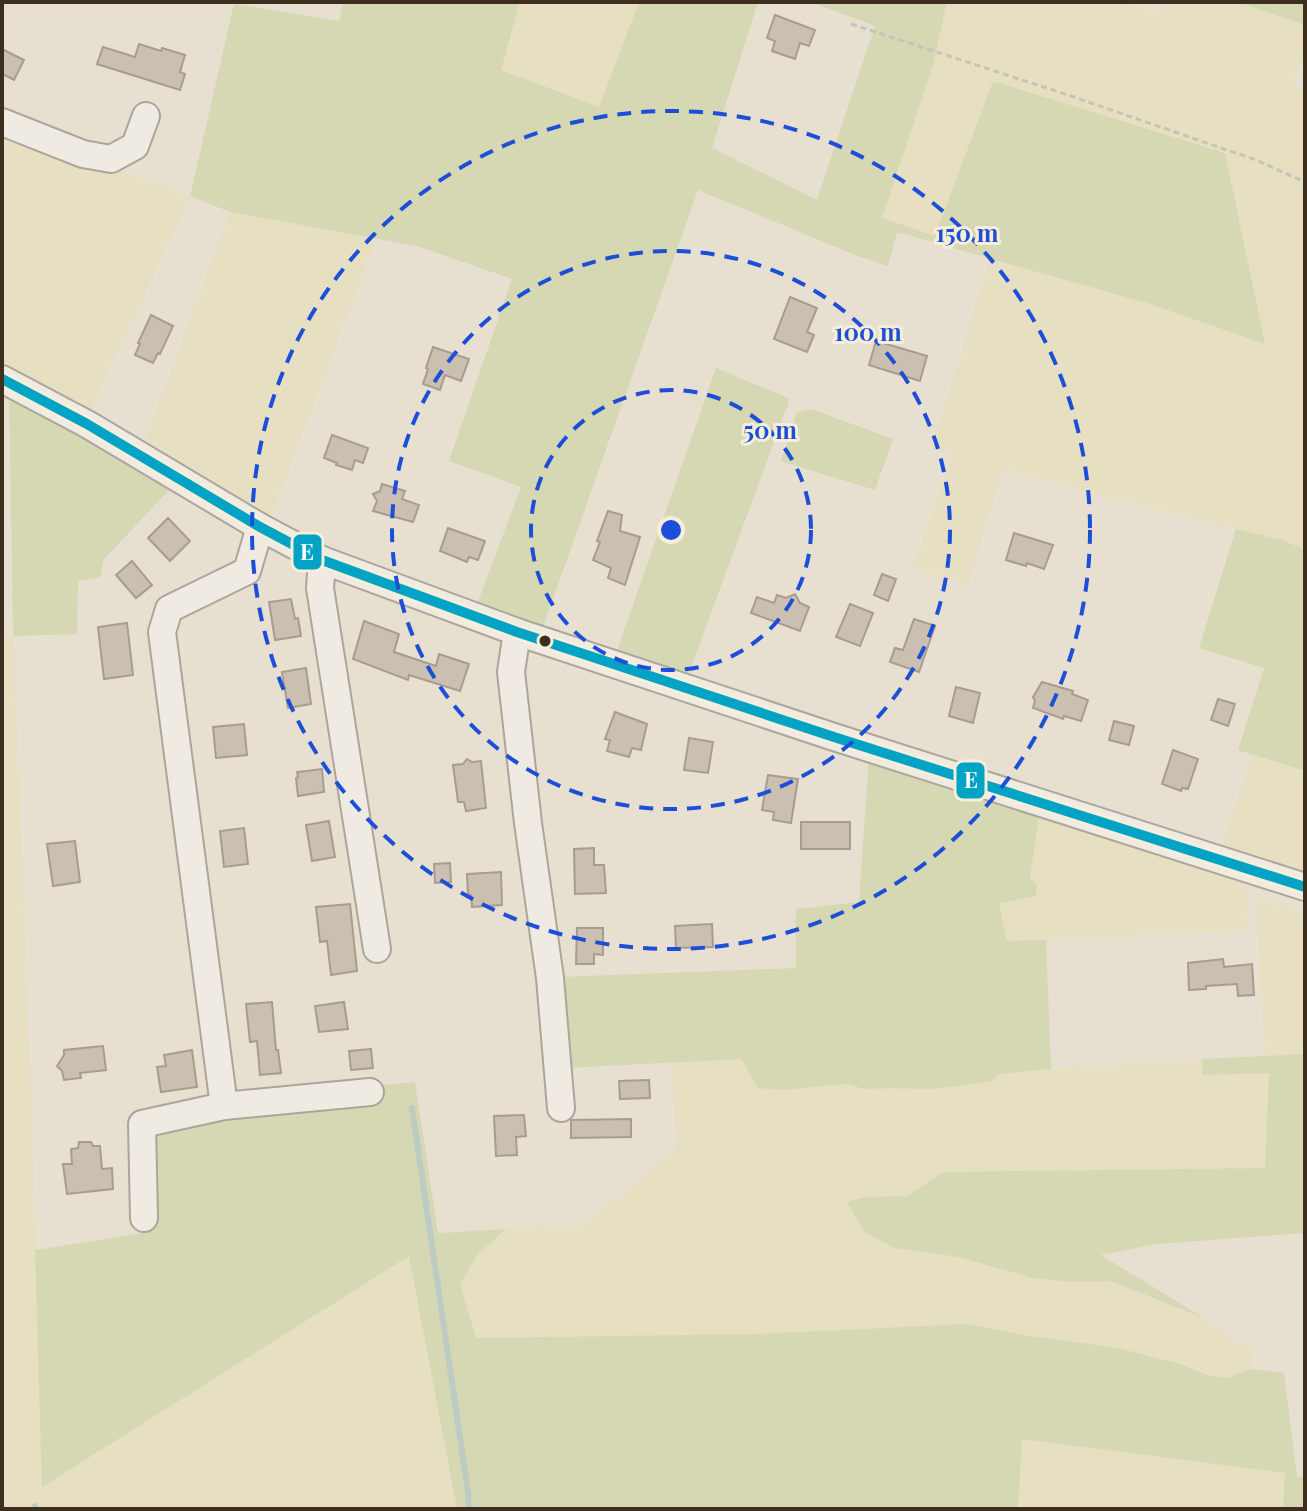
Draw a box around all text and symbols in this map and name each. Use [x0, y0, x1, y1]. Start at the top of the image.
text: 150 m [936, 216, 999, 248]
text: 100 m [834, 315, 902, 347]
text: 50 m [743, 413, 797, 445]
centre of rings [657, 516, 685, 544]
line badge: E [292, 533, 323, 571]
text: E [300, 536, 314, 566]
unlabelled marker [537, 633, 553, 649]
line badge: E [955, 761, 986, 800]
text: E [964, 764, 978, 794]

